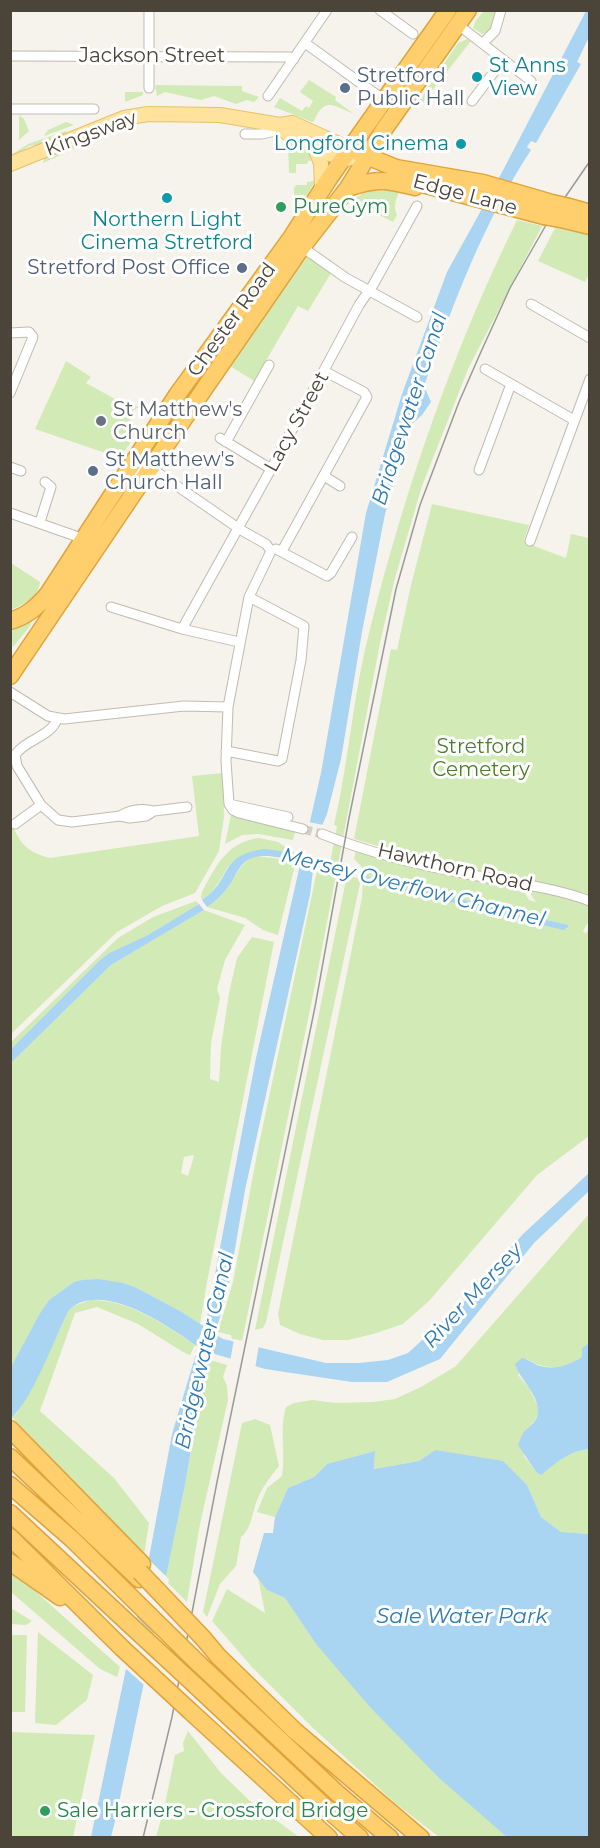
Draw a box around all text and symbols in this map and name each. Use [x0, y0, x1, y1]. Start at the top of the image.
street label: Jackson Street [79, 44, 225, 68]
place label: St Anns View [489, 54, 566, 101]
place label: Stretford Public Hall [357, 64, 464, 111]
marker: St Anns View [470, 70, 484, 84]
marker: Stretford Public Hall [338, 81, 352, 95]
street label: Kingsway [42, 106, 140, 162]
place label: Longford Cinema [274, 132, 449, 156]
marker: Longford Cinema [454, 137, 468, 151]
street label: Edge Lane [410, 170, 520, 220]
marker: Northern Light Cinema Stretford [160, 191, 174, 205]
place label: PureGym [293, 195, 388, 219]
marker: PureGym [274, 200, 288, 214]
place label: Northern Light Cinema Stretford [81, 208, 253, 255]
place label: Stretford Post Office [27, 256, 230, 280]
street label: Chester Road [183, 258, 281, 382]
marker: Stretford Post Office [235, 261, 249, 275]
water label: Bridgewater Canal [367, 310, 453, 508]
street label: Lacy Street [260, 368, 334, 476]
place label: St Matthew's Church [113, 398, 242, 445]
marker: St Matthew's Church [94, 414, 108, 428]
place label: St Matthew's Church Hall [105, 448, 234, 495]
marker: St Matthew's Church Hall [86, 464, 100, 478]
park label: Stretford Cemetery [432, 735, 530, 782]
street label: Hawthorn Road [375, 838, 535, 898]
water label: Mersey Overflow Channel [279, 843, 547, 933]
water label: River Mersey [418, 1238, 528, 1354]
water label: Bridgewater Canal [170, 1250, 240, 1452]
water label: Sale Water Park [376, 1604, 548, 1630]
place label: Sale Harriers - Crossford Bridge [57, 1799, 368, 1823]
marker: Sale Harriers - Crossford Bridge [38, 1804, 52, 1818]

